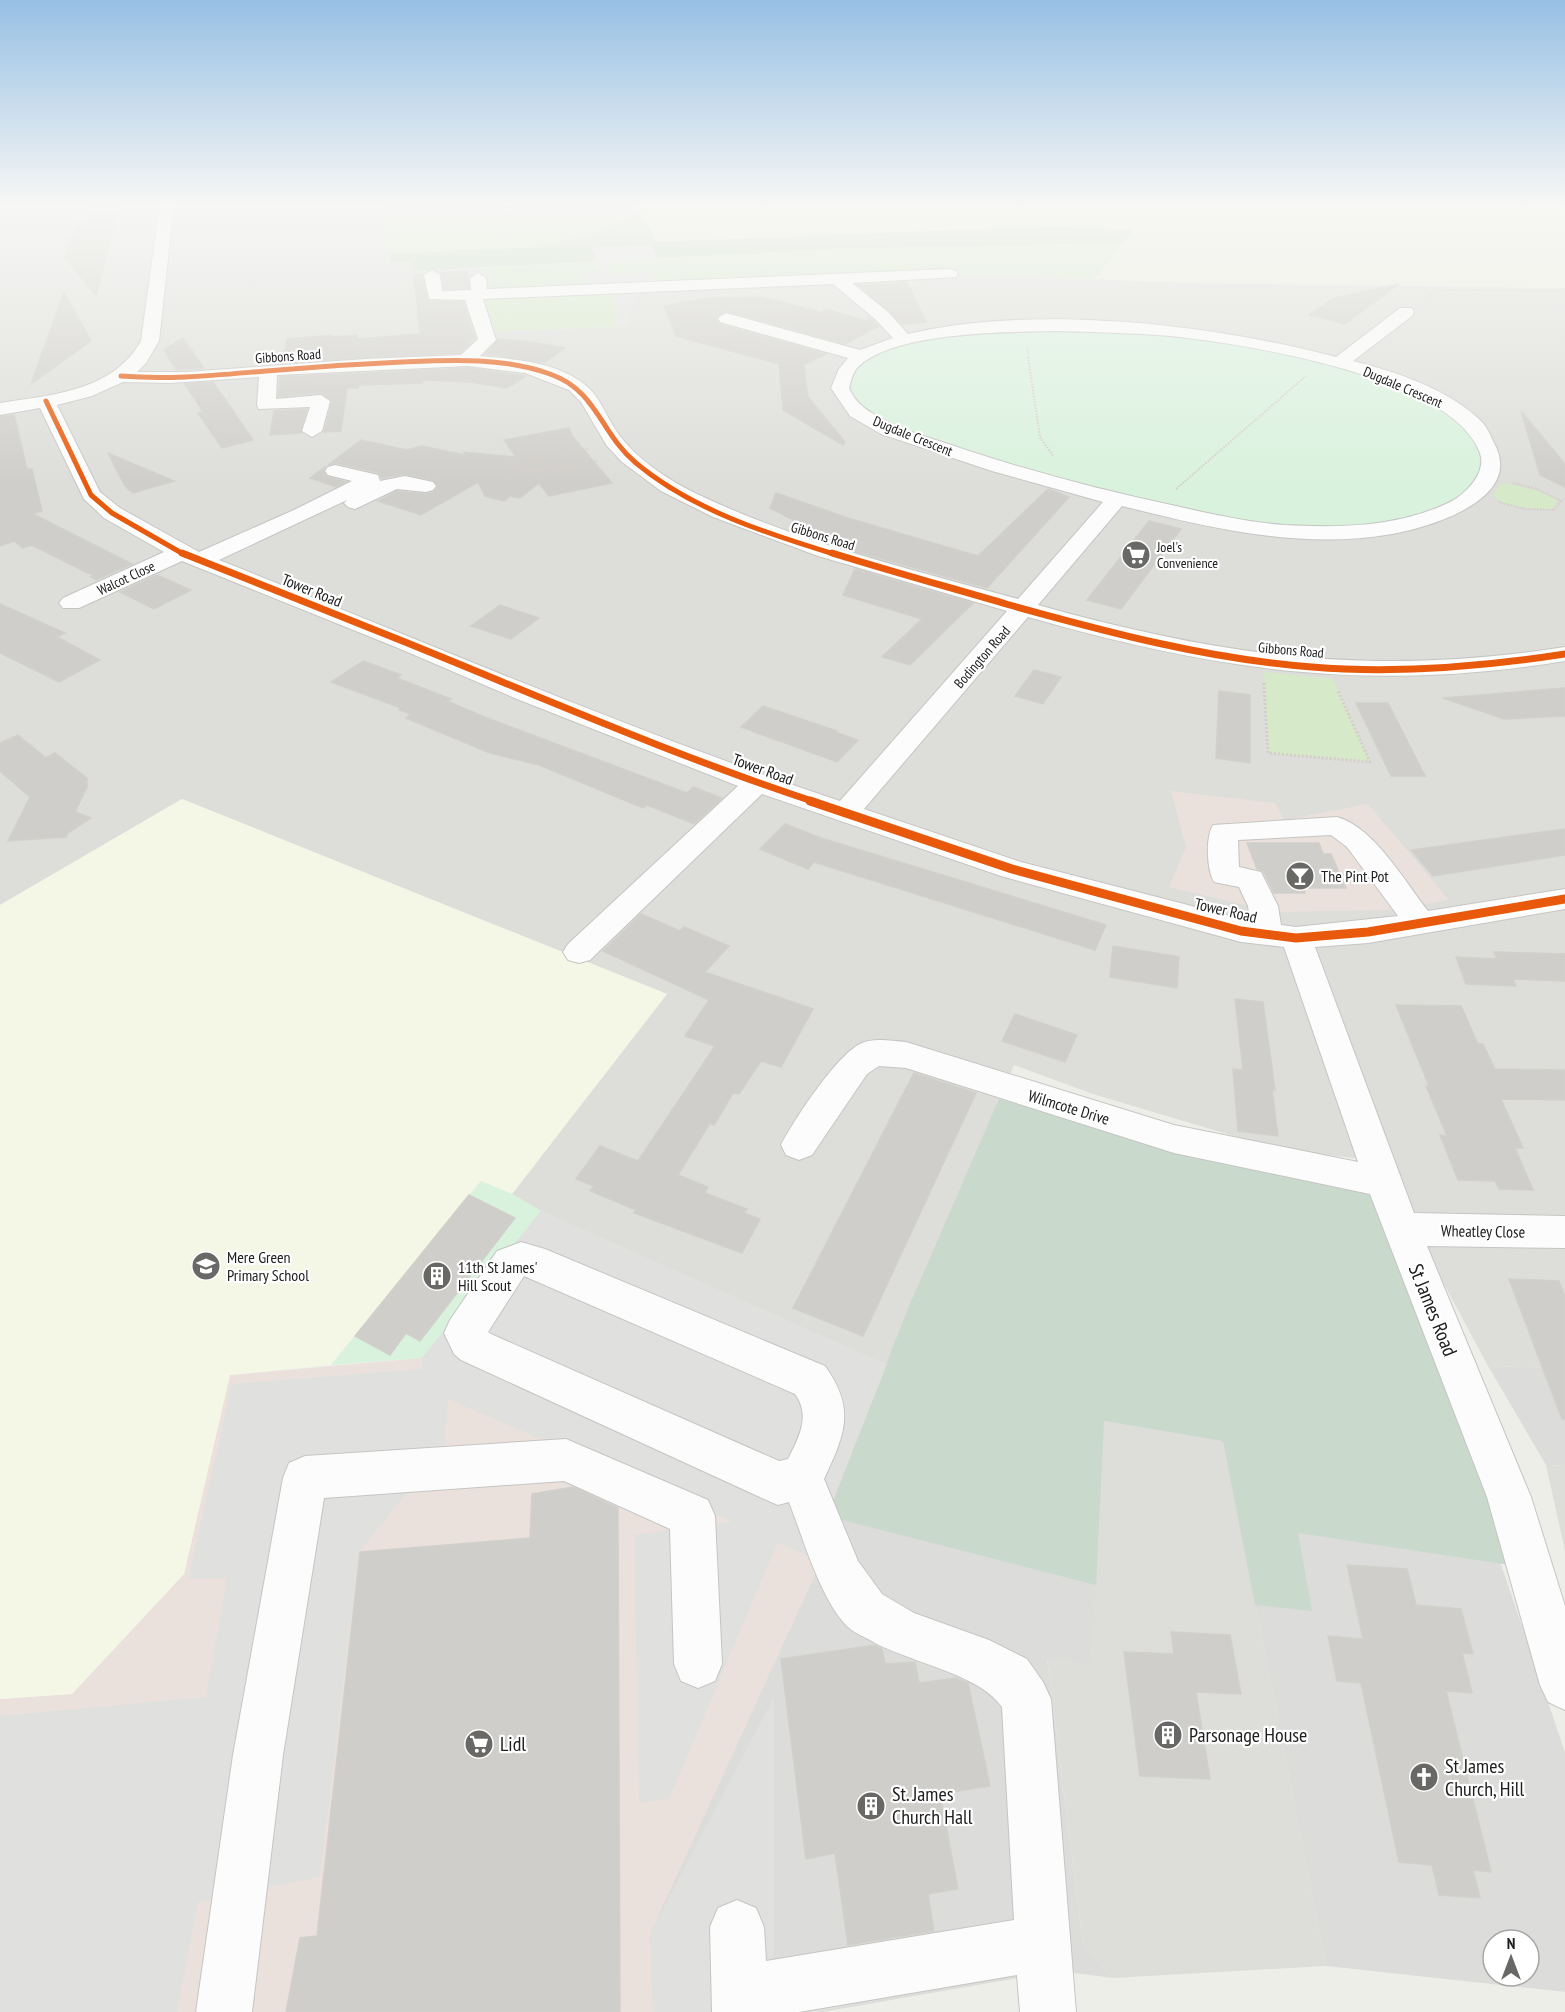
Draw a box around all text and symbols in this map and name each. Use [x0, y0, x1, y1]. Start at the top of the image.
street label: Gibbons Road [255, 345, 321, 367]
street label: Dugdale Crescent [1361, 362, 1445, 412]
street label: Dugdale Crescent [871, 412, 956, 460]
street label: Gibbons Road [789, 518, 857, 554]
place label: Joel's Convenience [1156, 538, 1218, 572]
supermarket icon: Joel's Convenience [1120, 539, 1152, 571]
street label: Walcot Close [94, 557, 158, 599]
street label: Tower Road [279, 569, 345, 611]
street label: Bodington Road [950, 622, 1014, 692]
street label: Gibbons Road [1257, 638, 1325, 662]
street label: Tower Road [730, 749, 796, 789]
bar icon: The Pint Pot [1284, 860, 1316, 892]
place label: The Pint Pot [1321, 866, 1389, 886]
street label: Tower Road [1193, 893, 1259, 927]
street label: Wilmcote Drive [1026, 1085, 1112, 1129]
street label: Wheatley Close [1441, 1220, 1525, 1242]
place label: Mere Green Primary School [227, 1247, 309, 1285]
school or university icon: Mere Green Primary School [190, 1250, 222, 1282]
place label: 11th St James' Hill Scout [458, 1257, 538, 1295]
building icon: 11th St James' Hill Scout [421, 1260, 453, 1292]
street label: St James Road [1403, 1260, 1463, 1360]
building icon: Parsonage House [1152, 1719, 1184, 1751]
place label: Parsonage House [1189, 1722, 1307, 1748]
supermarket icon: Lidl [463, 1728, 495, 1760]
place label: Lidl [500, 1731, 526, 1757]
place label: St James Church, Hill [1445, 1753, 1524, 1802]
church icon: St James Church, Hill [1408, 1761, 1440, 1793]
place label: St. James Church Hall [892, 1781, 973, 1830]
building icon: St. James Church Hall [855, 1790, 887, 1822]
north arrow [1481, 1928, 1541, 1988]
text: N [1507, 1933, 1515, 1953]

